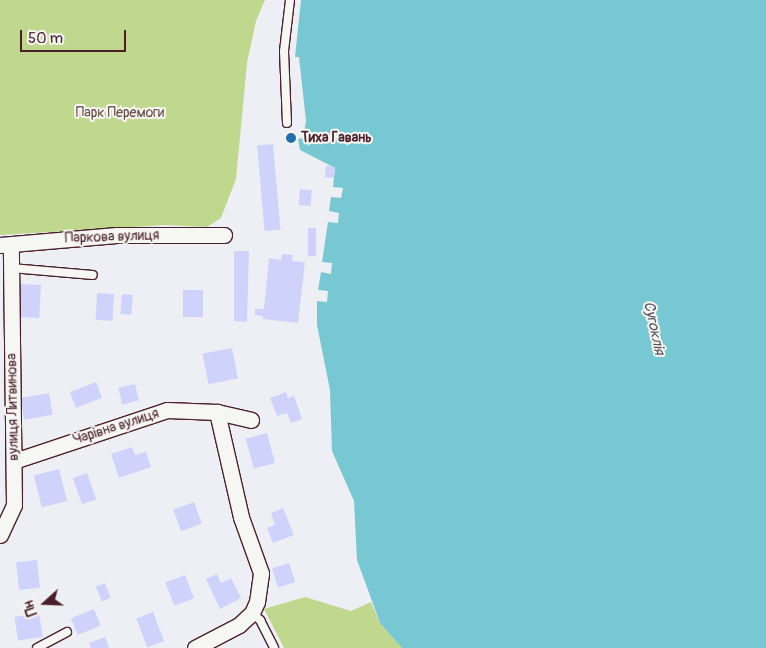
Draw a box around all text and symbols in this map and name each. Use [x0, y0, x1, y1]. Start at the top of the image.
scale bar [22, 20, 129, 52]
text: 50 m [28, 29, 63, 48]
park label: Парк Перемоги [76, 105, 164, 121]
place label: Тиха Гавань [301, 130, 372, 146]
marker: Тиха Гавань [285, 132, 297, 144]
street label: Паркова вулиця [64, 227, 160, 247]
water label: Сугоклія [640, 300, 668, 356]
street label: вулиця Литвинова [4, 353, 22, 461]
street label: Чарівна вулиця [71, 405, 161, 449]
north arrow [20, 578, 70, 628]
text: Пн [20, 598, 41, 618]

